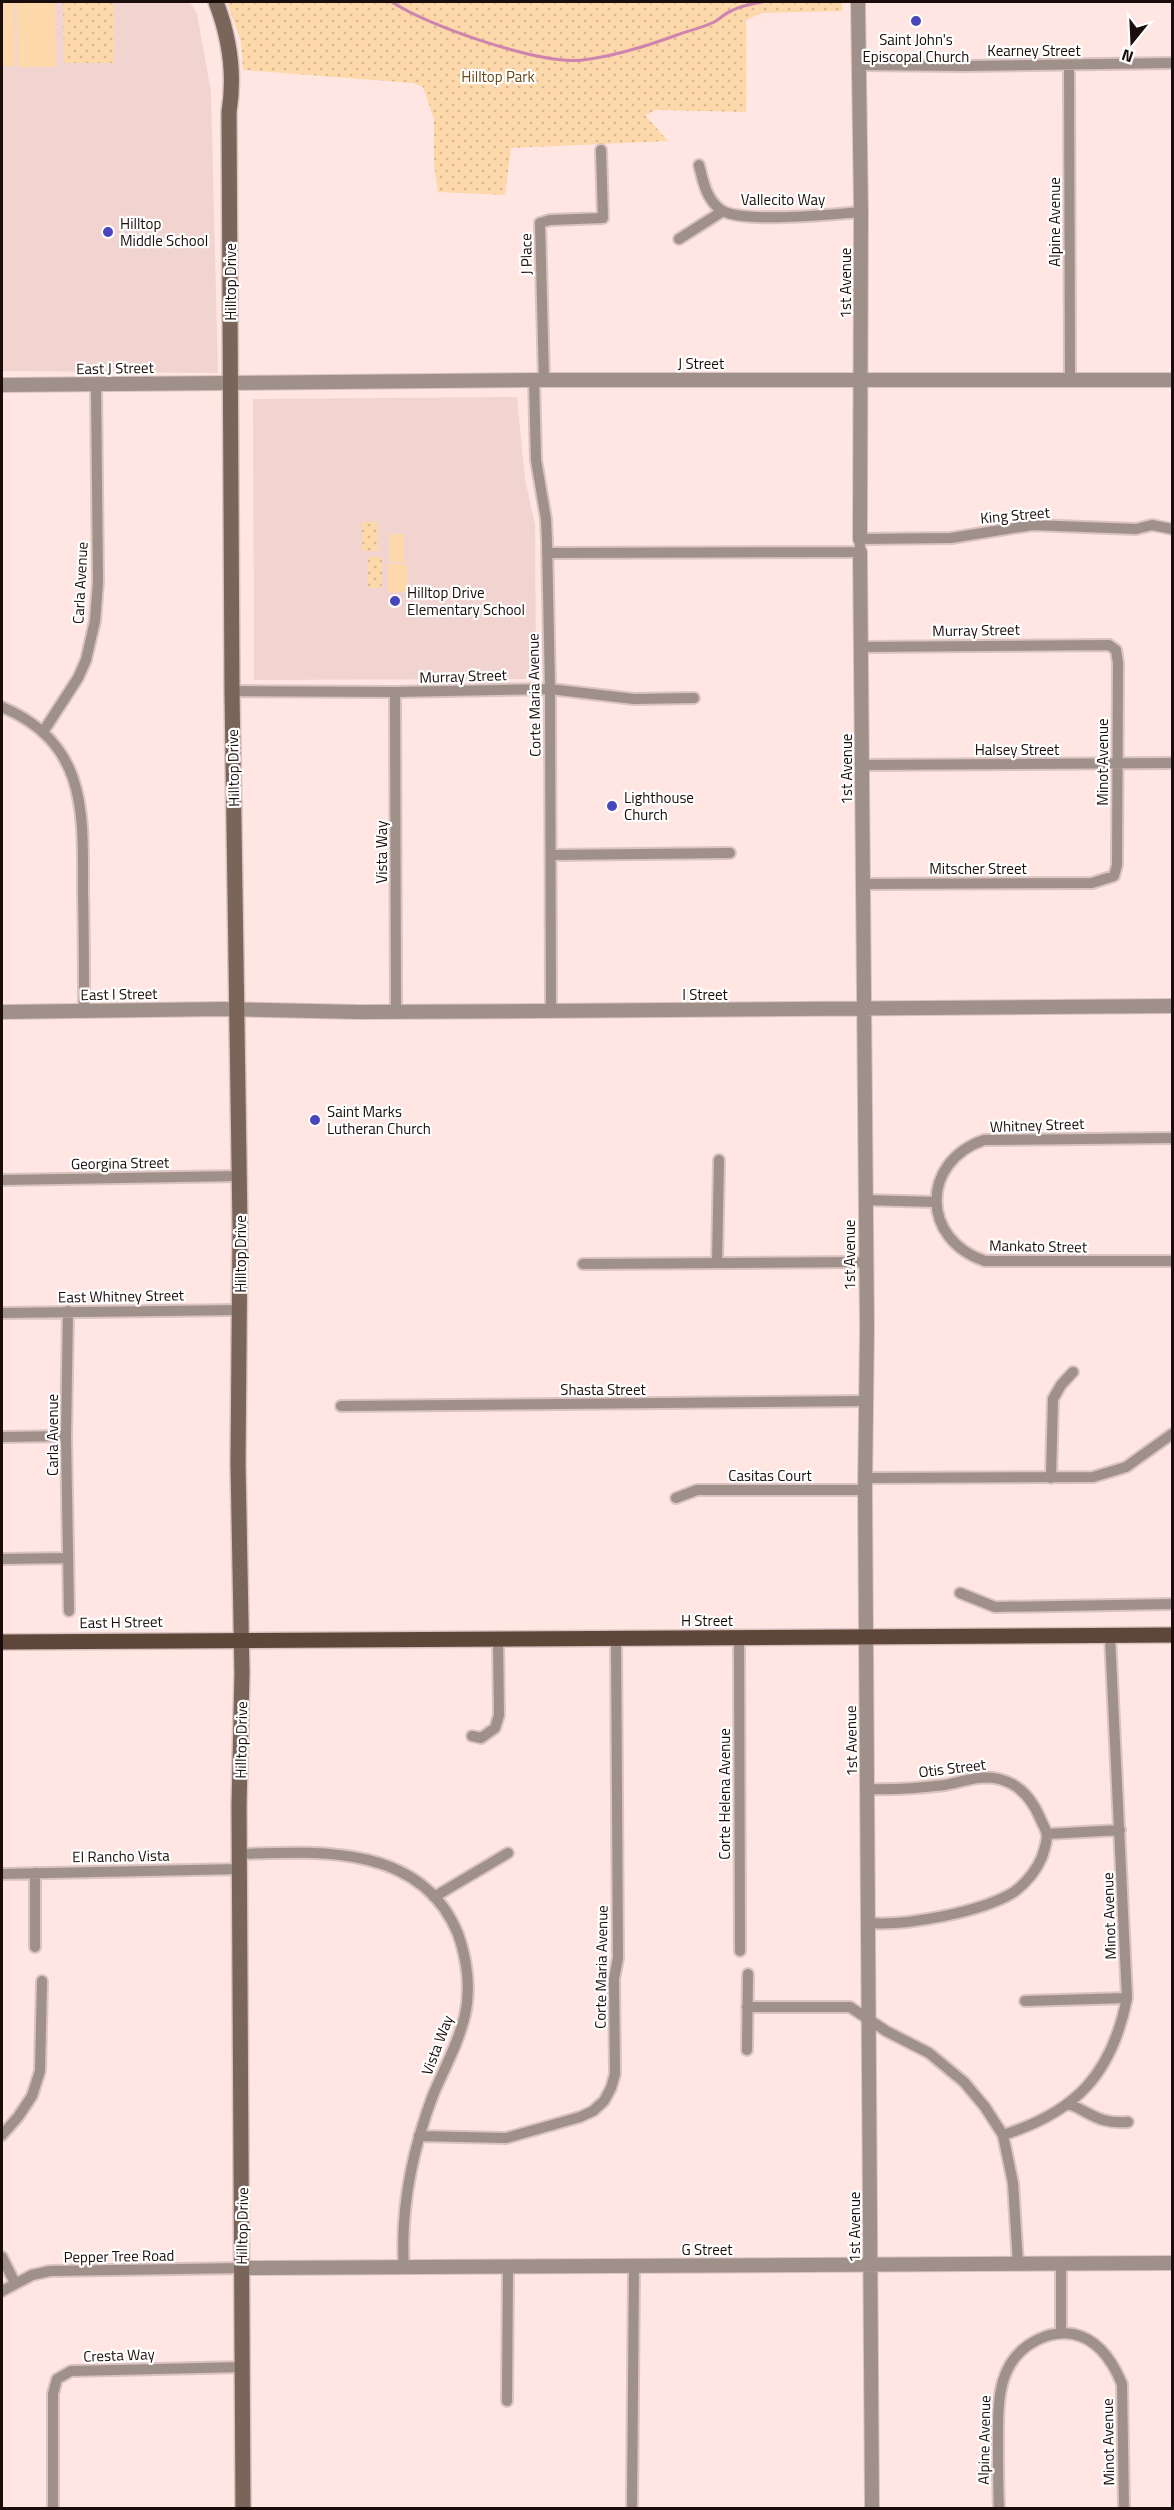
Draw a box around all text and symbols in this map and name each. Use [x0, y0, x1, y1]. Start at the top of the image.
north arrow [1102, 12, 1162, 72]
marker: Saint John's Episcopal Church [909, 14, 923, 28]
place label: Saint John's Episcopal Church [863, 28, 969, 68]
street label: Kearney Street [987, 39, 1081, 62]
text: N [1118, 43, 1136, 69]
park label: Hilltop Park [461, 65, 535, 88]
street label: Alpine Avenue [1043, 177, 1066, 267]
street label: Vallecito Way [741, 188, 825, 211]
place label: Hilltop Middle School [120, 212, 208, 252]
marker: Hilltop Middle School [101, 225, 115, 239]
street label: J Place [514, 233, 538, 275]
street label: Hilltop Drive [219, 243, 242, 321]
street label: 1st Avenue [834, 248, 857, 318]
street label: J Street [678, 352, 725, 375]
street label: East J Street [76, 356, 155, 380]
street label: King Street [979, 500, 1051, 529]
street label: Carla Avenue [66, 541, 94, 625]
place label: Hilltop Drive Elementary School [407, 581, 525, 621]
marker: Hilltop Drive Elementary School [388, 594, 402, 608]
street label: Murray Street [932, 618, 1021, 642]
street label: Corte Maria Avenue [521, 633, 547, 757]
street label: Murray Street [419, 663, 508, 689]
street label: Minot Avenue [1091, 718, 1114, 806]
street label: Hilltop Drive [221, 729, 245, 807]
street label: 1st Avenue [835, 734, 858, 804]
street label: Halsey Street [975, 738, 1060, 761]
place label: Lighthouse Church [624, 786, 694, 826]
marker: Lighthouse Church [605, 799, 619, 813]
street label: Vista Way [370, 821, 393, 883]
street label: Mitscher Street [929, 857, 1027, 880]
street label: East I Street [80, 982, 158, 1006]
street label: I Street [682, 983, 729, 1006]
place label: Saint Marks Lutheran Church [327, 1100, 431, 1140]
street label: Whitney Street [989, 1112, 1085, 1138]
marker: Saint Marks Lutheran Church [308, 1113, 322, 1127]
street label: Georgina Street [71, 1151, 170, 1175]
street label: Hilltop Drive [229, 1215, 252, 1293]
street label: 1st Avenue [838, 1220, 861, 1290]
street label: Mankato Street [989, 1234, 1088, 1258]
street label: East Whitney Street [58, 1283, 185, 1309]
street label: Shasta Street [560, 1378, 646, 1401]
street label: Carla Avenue [41, 1394, 64, 1476]
street label: Casitas Court [728, 1464, 812, 1487]
street label: H Street [681, 1609, 734, 1632]
street label: East H Street [79, 1610, 164, 1634]
street label: Hilltop Drive [229, 1701, 253, 1779]
street label: 1st Avenue [839, 1705, 863, 1777]
street label: Corte Helena Avenue [713, 1728, 736, 1860]
street label: Otis Street [917, 1752, 988, 1784]
street label: El Rancho Vista [72, 1844, 170, 1868]
street label: Minot Avenue [1096, 1872, 1122, 1960]
street label: Corte Maria Avenue [588, 1905, 614, 2029]
street label: Vista Way [415, 2012, 459, 2078]
street label: Hilltop Drive [230, 2187, 254, 2265]
street label: 1st Avenue [843, 2192, 866, 2262]
street label: G Street [681, 2238, 733, 2261]
street label: Pepper Tree Road [63, 2244, 175, 2268]
street label: Cresta Way [83, 2342, 155, 2368]
street label: Alpine Avenue [972, 2395, 996, 2485]
street label: Minot Avenue [1096, 2398, 1120, 2486]

